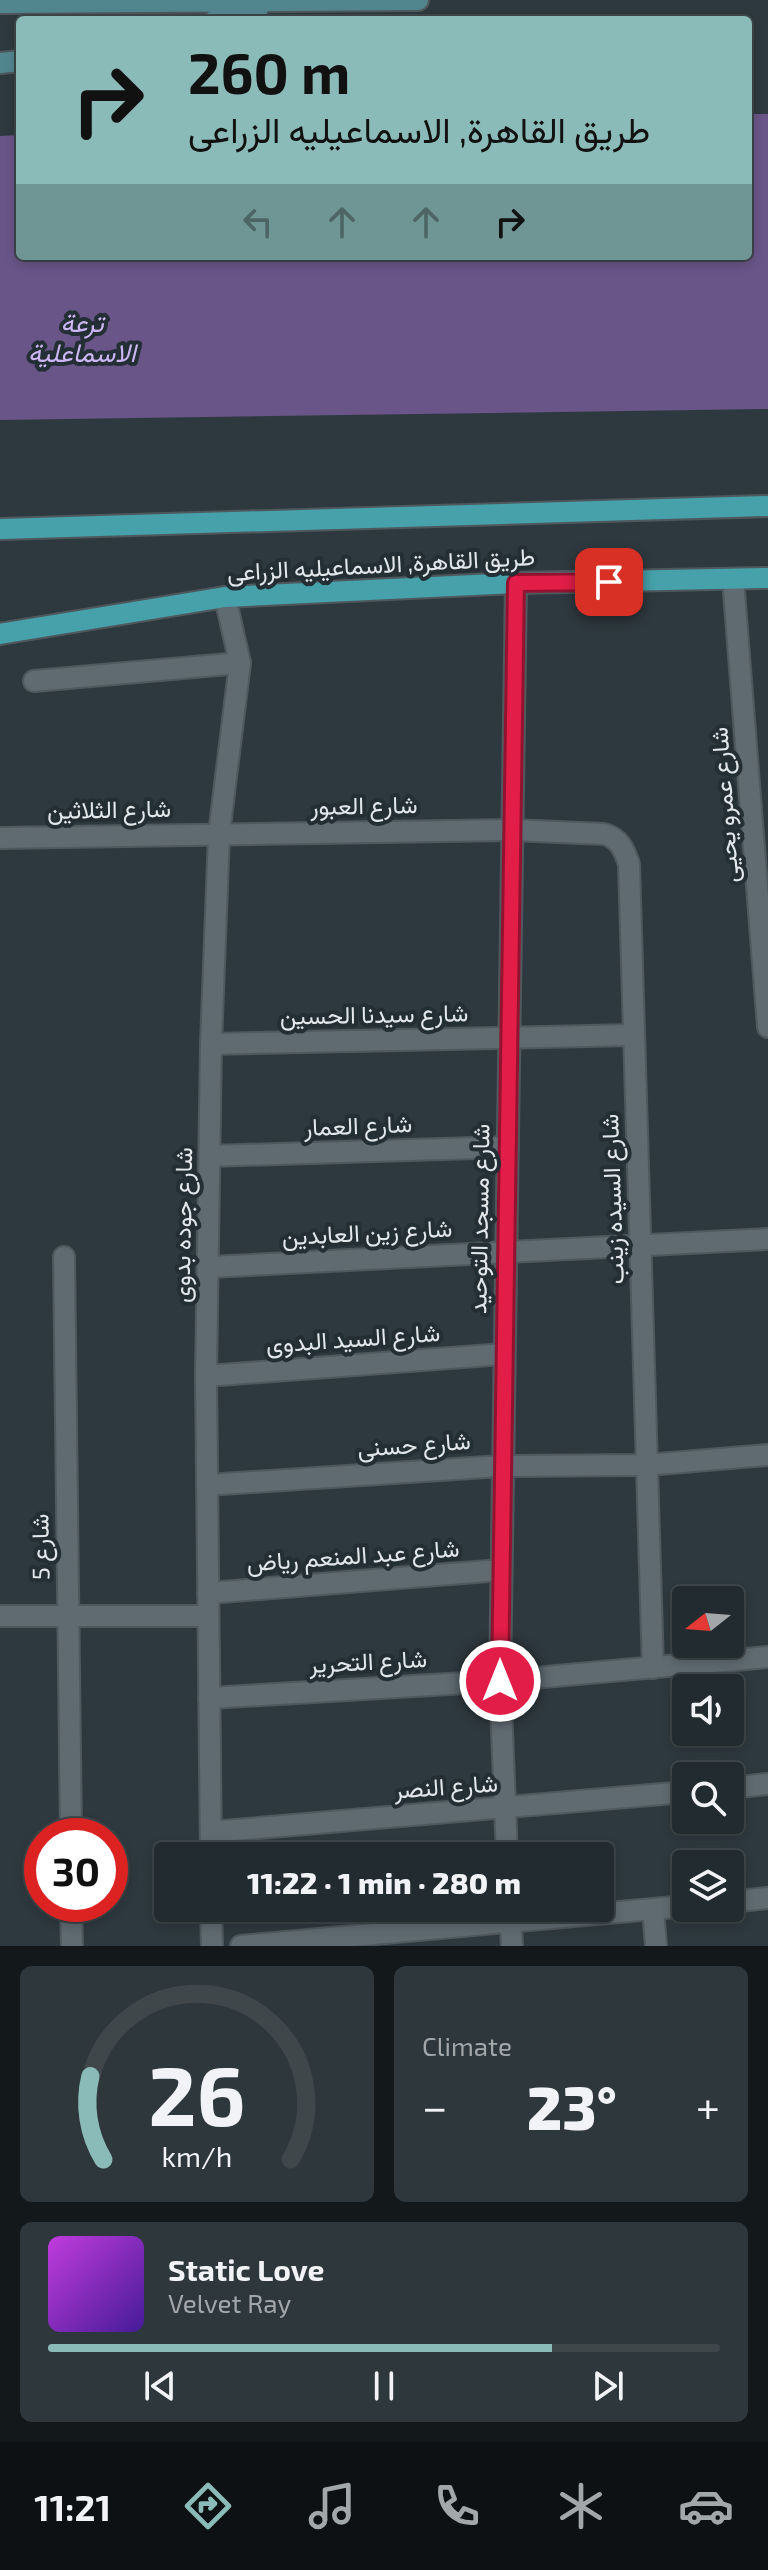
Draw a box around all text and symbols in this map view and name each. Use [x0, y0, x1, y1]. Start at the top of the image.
text: 260 m [188, 38, 350, 105]
icon: right [56, 48, 160, 152]
text: طريق القاهرة, الاسماعيليه الزراعى [188, 107, 650, 150]
icon: left [236, 200, 280, 244]
icon: ahead [320, 200, 364, 244]
icon: ahead [404, 200, 448, 244]
icon: right [488, 200, 532, 244]
water label: ترعة الاسماعلية [28, 306, 139, 368]
street label: طريق القاهرة, الاسماعيليه الزراعى [226, 541, 536, 588]
pin [575, 548, 643, 616]
icon: arrive [587, 560, 631, 604]
street label: شارع عمرو يحيى [704, 726, 746, 884]
street label: شارع العبور [309, 789, 418, 823]
street label: شارع الثلاثين [47, 793, 171, 827]
street label: شارع سيدنا الحسين [280, 997, 468, 1033]
street label: شارع العمار [302, 1108, 413, 1144]
street label: شارع السيده زينب [594, 1113, 632, 1285]
street label: شارع مسجد التوحيد [462, 1124, 498, 1314]
street label: شارع جوده بدوى [166, 1147, 200, 1303]
street label: شارع زين العابدين [281, 1213, 453, 1253]
street label: شارع السيد البدوى [265, 1317, 441, 1361]
street label: شارع حسنى [356, 1425, 472, 1465]
street label: شارع 5 [24, 1513, 58, 1581]
street label: شارع عبد المنعم رياض [246, 1533, 460, 1579]
north arrow [672, 1586, 744, 1658]
map controls [672, 1586, 744, 1922]
position arrow [458, 1639, 542, 1723]
street label: شارع التحرير [307, 1643, 428, 1681]
button: sound [672, 1674, 744, 1746]
button: search [672, 1762, 744, 1834]
street label: شارع النصر [392, 1767, 499, 1807]
speed limit sign: 30 [24, 1818, 128, 1922]
button: layers [672, 1850, 744, 1922]
text: 11:22 · 1 min · 280 m [247, 1864, 521, 1900]
text: Climate [422, 2030, 512, 2061]
text: 26 [148, 2043, 246, 2143]
text: 23° [527, 2070, 617, 2142]
text: − [422, 2079, 448, 2132]
text: + [696, 2079, 720, 2132]
text: km/h [162, 2138, 232, 2173]
text: Static Love [168, 2251, 324, 2287]
text: Velvet Ray [168, 2287, 291, 2318]
icon: previous [138, 2364, 182, 2408]
icon: pause [362, 2364, 406, 2408]
icon: next [586, 2364, 630, 2408]
icon: directions [180, 2478, 236, 2534]
icon: music [304, 2478, 360, 2534]
icon: phone [429, 2478, 485, 2534]
icon: climate [553, 2478, 609, 2534]
icon: car [678, 2478, 734, 2534]
text: 11:21 [34, 2485, 111, 2528]

